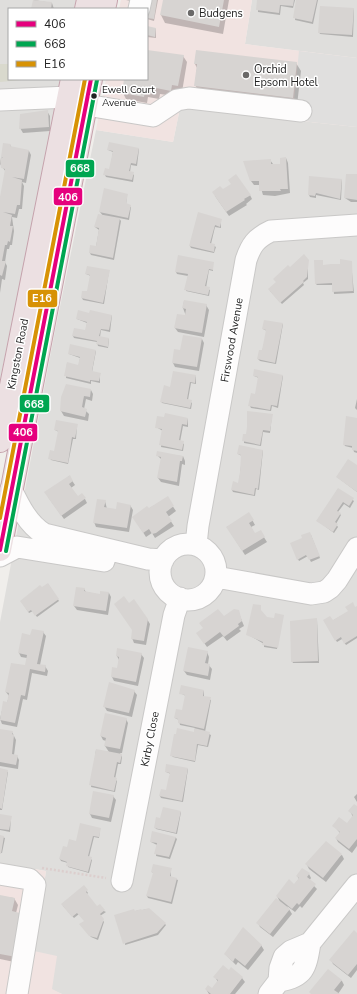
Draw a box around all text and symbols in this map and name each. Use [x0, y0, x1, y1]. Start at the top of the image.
place label: Budgens [199, 6, 243, 21]
legend [8, 8, 148, 80]
marker: Budgens [186, 8, 196, 18]
text: 406 [44, 16, 66, 32]
text: 668 [44, 36, 66, 52]
text: E16 [44, 56, 65, 72]
place label: Orchid Epsom Hotel [254, 62, 319, 90]
marker: Orchid Epsom Hotel [241, 70, 251, 80]
place label: Ewell Court Avenue [102, 83, 155, 110]
marker: Ewell Court Avenue [89, 91, 99, 101]
line badge: 668 [65, 159, 95, 178]
text: 668 [70, 161, 90, 176]
line badge: 406 [53, 187, 83, 206]
text: 406 [58, 190, 78, 205]
line badge: E16 [27, 289, 58, 308]
text: E16 [32, 291, 52, 306]
street label: Firswood Avenue [217, 296, 247, 384]
street label: Kingston Road [4, 317, 32, 391]
line badge: 668 [19, 394, 50, 413]
text: 668 [24, 397, 44, 412]
line badge: 406 [8, 423, 38, 442]
text: 406 [13, 425, 33, 440]
street label: Kirby Close [137, 710, 163, 768]

